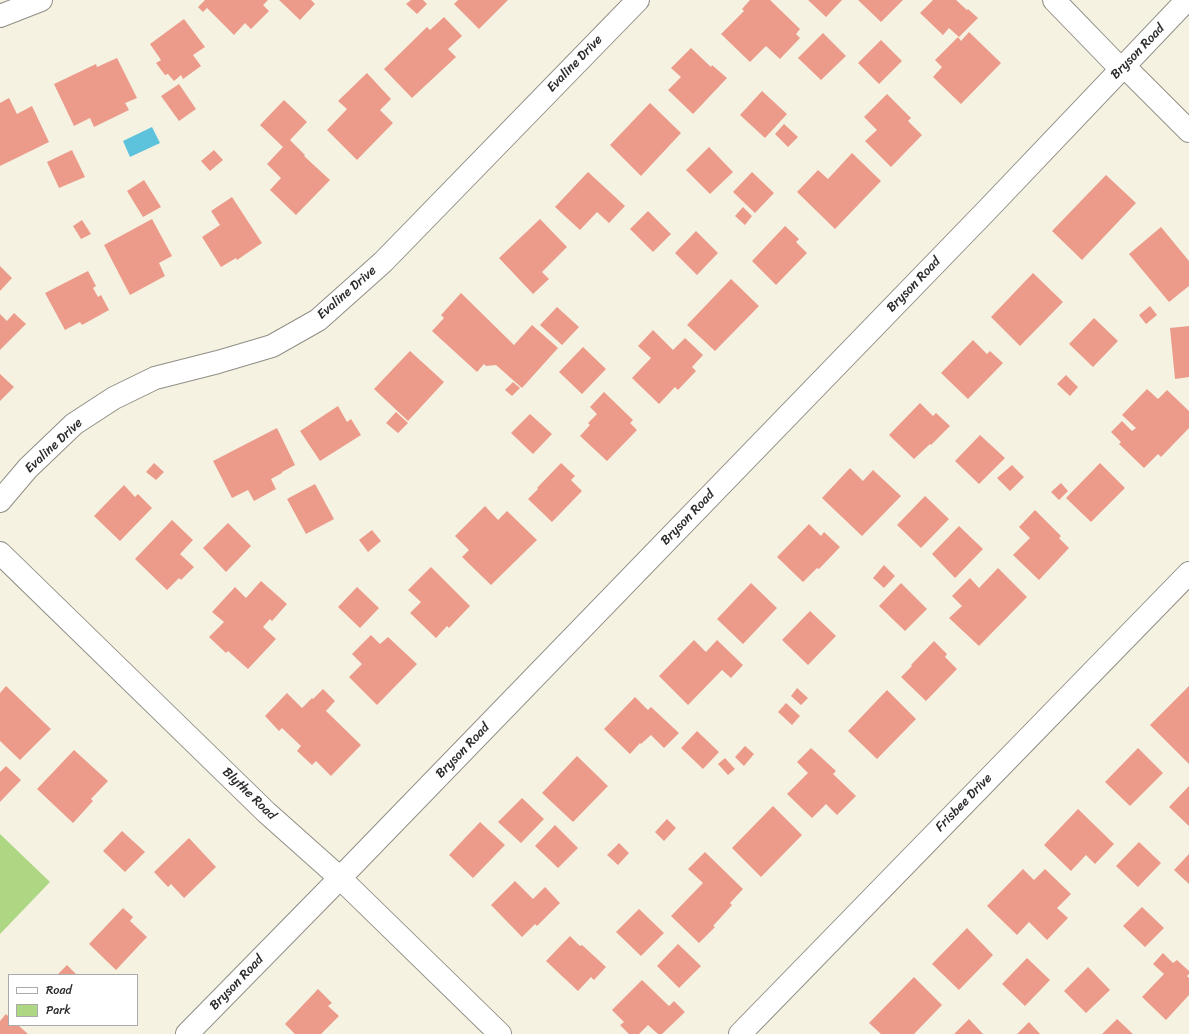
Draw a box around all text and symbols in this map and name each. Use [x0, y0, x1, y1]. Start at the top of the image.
street label: Bryson Road [1108, 21, 1168, 83]
street label: Evaline Drive [544, 32, 606, 96]
street label: Bryson Road [884, 254, 944, 316]
street label: Evaline Drive [314, 263, 380, 323]
street label: Evaline Drive [22, 415, 86, 477]
street label: Bryson Road [658, 487, 718, 549]
street label: Bryson Road [433, 720, 493, 782]
street label: Blythe Road [219, 765, 279, 823]
street label: Frisbee Drive [932, 771, 996, 835]
street label: Bryson Road [207, 952, 267, 1014]
legend [8, 974, 138, 1026]
text: Road [46, 979, 72, 1001]
text: Park [46, 999, 71, 1021]

